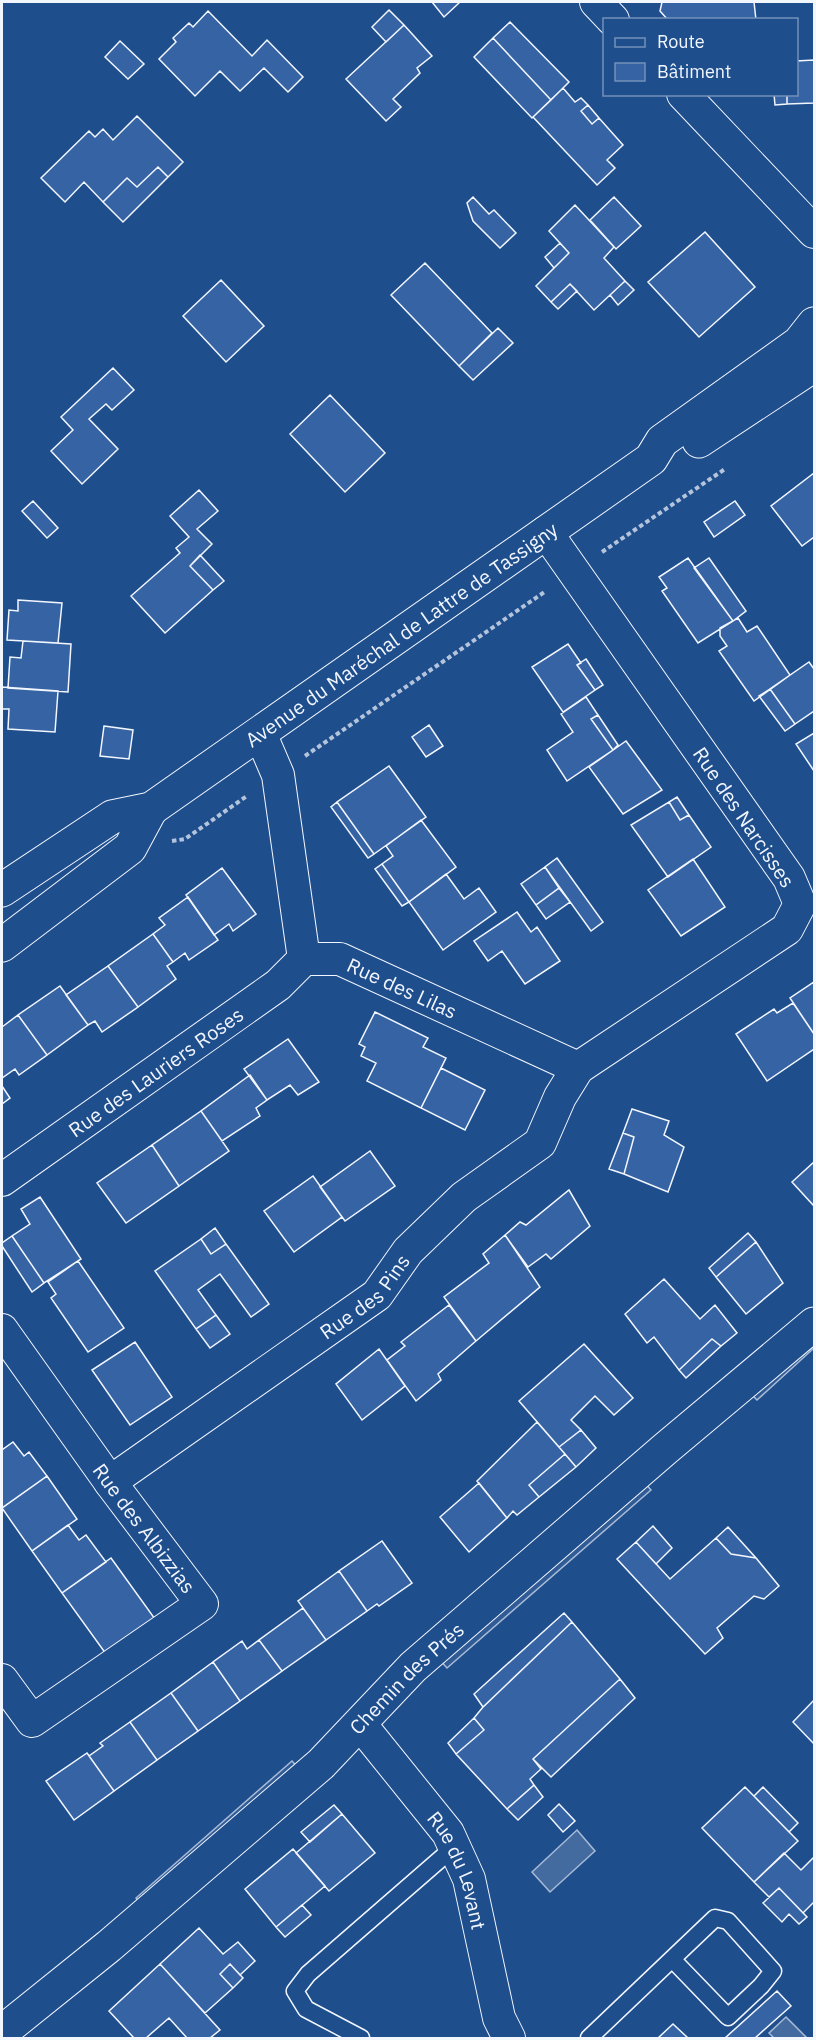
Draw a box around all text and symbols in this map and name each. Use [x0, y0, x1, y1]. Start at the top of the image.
legend [603, 18, 798, 96]
text: Route [657, 30, 705, 53]
text: Bâtiment [657, 60, 731, 83]
street label: Avenue du Maréchal de Lattre de Tassigny [239, 515, 563, 753]
street label: Rue des Narcisses [687, 741, 801, 893]
street label: Rue des Lilas [343, 951, 461, 1024]
street label: Rue des Lauriers Roses [63, 1000, 248, 1143]
street label: Rue des Pins [314, 1248, 415, 1345]
street label: Rue des Albizzias [87, 1458, 202, 1598]
street label: Chemin des Prés [343, 1616, 469, 1740]
street label: Rue du Levant [422, 1805, 493, 1932]

